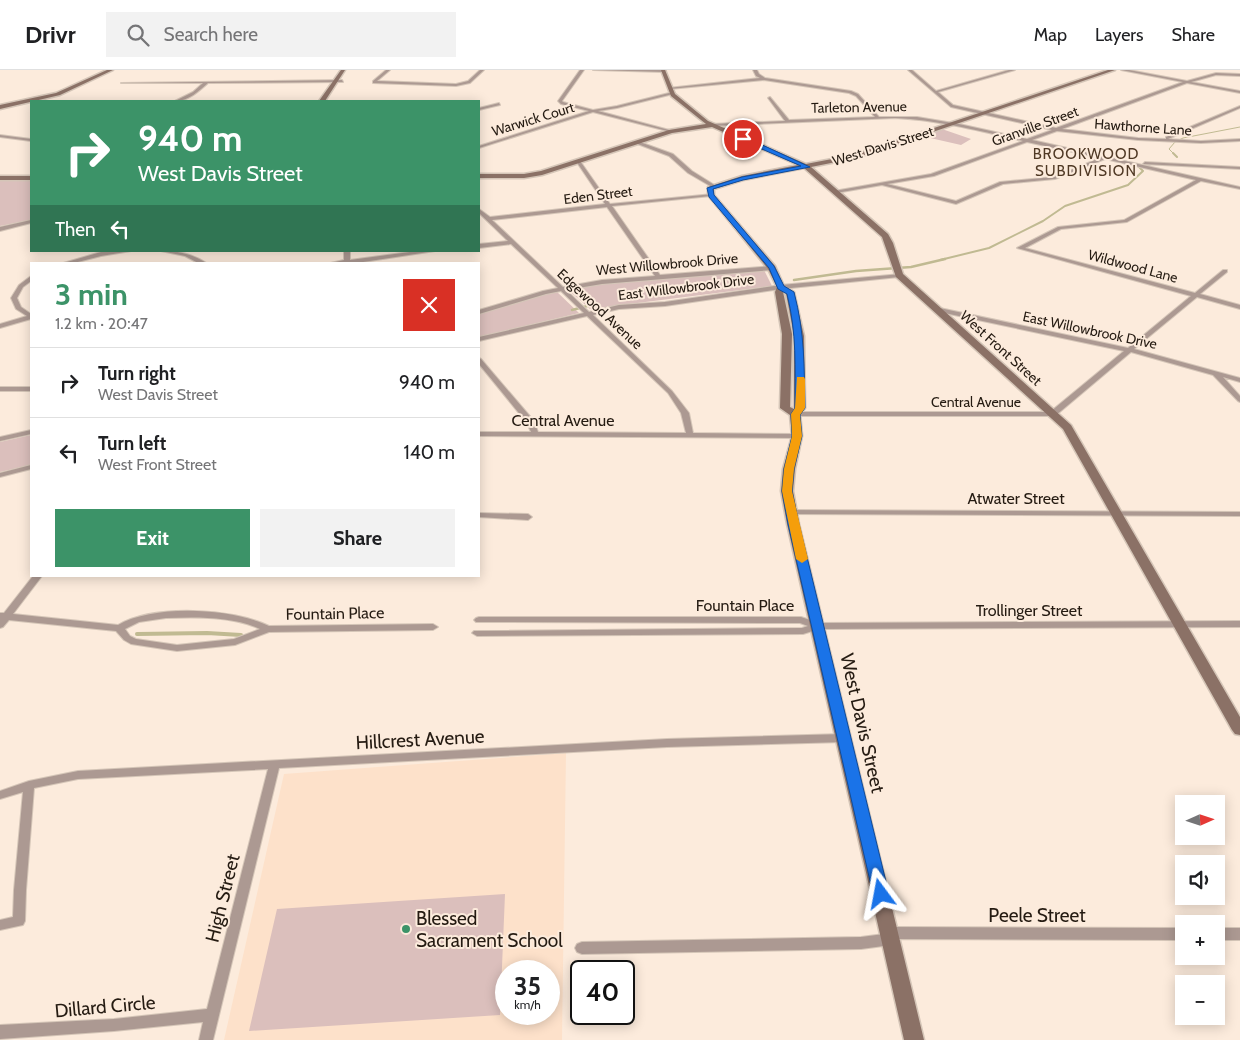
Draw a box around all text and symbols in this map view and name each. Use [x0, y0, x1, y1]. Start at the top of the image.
search box [106, 12, 456, 57]
text: Drivr [25, 20, 76, 49]
icon: search [124, 21, 152, 49]
text: Search here [164, 23, 258, 46]
text: Map [1034, 24, 1067, 46]
text: Layers [1095, 24, 1144, 46]
text: Share [1172, 24, 1215, 46]
street label: Tarleton Avenue [811, 97, 907, 117]
street label: Warwick Court [490, 98, 577, 140]
street label: Granville Street [989, 102, 1081, 150]
street label: Hawthorne Lane [1094, 115, 1192, 139]
text: 940 m [138, 117, 242, 160]
pin [722, 118, 764, 160]
icon: right [55, 120, 120, 185]
street label: West Davis Street [830, 122, 936, 170]
icon: arrive [729, 125, 757, 153]
district label: BROOKWOOD SUBDIVISION [1033, 145, 1139, 180]
text: West Davis Street [138, 160, 303, 187]
street label: Eden Street [562, 182, 634, 208]
icon: left [106, 215, 134, 243]
text: Then [55, 218, 96, 241]
street label: Wildwood Lane [1086, 245, 1180, 287]
street label: West Willowbrook Drive [595, 249, 739, 279]
street label: Edgewood Avenue [554, 265, 646, 353]
street label: East Willowbrook Drive [617, 270, 755, 304]
text: 3 min [55, 276, 128, 313]
button: close [403, 279, 455, 331]
street label: West Front Street [956, 307, 1046, 390]
street label: East Willowbrook Drive [1021, 307, 1159, 353]
text: 1.2 km · 20:47 [55, 314, 148, 333]
text: Turn right [98, 362, 176, 385]
icon: right [55, 369, 83, 397]
text: 940 m [399, 371, 455, 394]
text: West Davis Street [98, 385, 218, 404]
street label: Central Avenue [931, 393, 1021, 411]
street label: Central Avenue [512, 411, 614, 430]
text: Turn left [98, 432, 166, 455]
icon: left [55, 439, 83, 467]
text: 140 m [404, 441, 455, 464]
text: West Front Street [98, 455, 217, 474]
street label: Atwater Street [967, 489, 1065, 508]
button: Exit [55, 509, 250, 567]
button: Share [260, 509, 455, 567]
street label: Fountain Place [696, 596, 794, 615]
street label: Trollinger Street [976, 601, 1083, 620]
street label: Fountain Place [286, 603, 384, 624]
street label: West Davis Street [835, 651, 890, 796]
street label: Hillcrest Avenue [355, 725, 485, 754]
north arrow [1175, 795, 1225, 845]
map controls [1175, 795, 1225, 1025]
street label: High Street [200, 851, 245, 945]
button: sound [1175, 855, 1225, 905]
position arrow [854, 867, 906, 919]
street label: Peele Street [988, 904, 1086, 927]
place label: Blessed Sacrament School [416, 907, 563, 952]
button: + [1175, 915, 1225, 965]
marker: Blessed Sacrament School [400, 923, 412, 935]
speed limit sign: 40 [570, 960, 635, 1025]
text: 35 [514, 971, 541, 1001]
button: − [1175, 975, 1225, 1025]
street label: Dillard Circle [54, 991, 157, 1022]
text: km/h [514, 997, 541, 1012]

